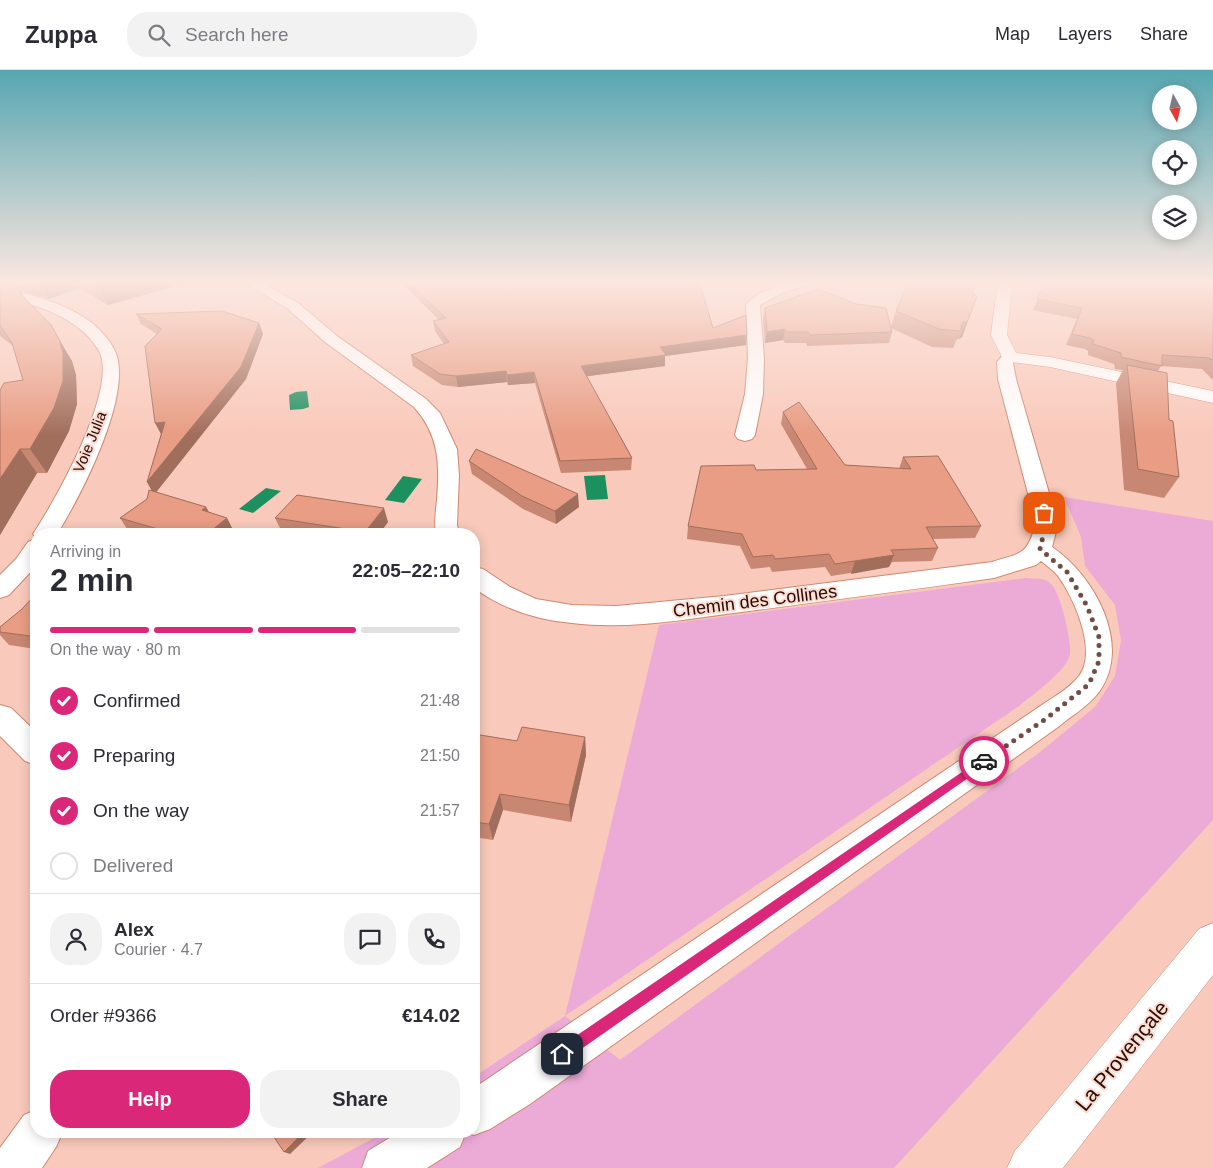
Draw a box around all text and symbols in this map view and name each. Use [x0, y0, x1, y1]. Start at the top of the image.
search box [127, 12, 477, 57]
text: Zuppa [25, 21, 97, 48]
icon: search [145, 21, 173, 49]
text: Search here [185, 24, 289, 45]
text: Map [995, 24, 1030, 44]
text: Layers [1058, 24, 1112, 44]
text: Share [1140, 24, 1188, 44]
north arrow [1152, 85, 1198, 130]
map controls [1152, 85, 1197, 240]
button: locate [1152, 140, 1197, 185]
button: layers [1152, 195, 1197, 240]
street label: Voie Julia [70, 408, 110, 475]
pin [1023, 492, 1065, 534]
icon: bag [1030, 499, 1058, 527]
text: Arriving in [50, 543, 121, 560]
text: 22:05–22:10 [352, 560, 460, 581]
text: 2 min [50, 562, 134, 598]
street label: Chemin des Collines [672, 581, 838, 621]
text: On the way · 80 m [50, 641, 181, 658]
icon: check [50, 687, 78, 715]
text: Confirmed [93, 690, 181, 711]
text: 21:48 [420, 692, 460, 709]
courier [959, 736, 1009, 786]
icon: check [50, 742, 78, 770]
text: Preparing [93, 745, 175, 766]
text: 21:50 [420, 747, 460, 764]
icon: car [970, 747, 998, 775]
icon: check [50, 797, 78, 825]
text: On the way [93, 800, 189, 821]
text: 21:57 [420, 802, 460, 819]
text: Delivered [93, 855, 173, 876]
button: person [50, 913, 102, 965]
button: chat [344, 913, 396, 965]
button: phone [408, 913, 460, 965]
text: Alex [114, 919, 154, 940]
text: Courier · 4.7 [114, 941, 203, 958]
street label: La Provençale [1070, 996, 1173, 1115]
text: Order #9366 [50, 1005, 157, 1026]
text: €14.02 [402, 1005, 460, 1026]
pin [541, 1033, 583, 1075]
icon: home [548, 1040, 576, 1068]
button: Help [50, 1070, 250, 1128]
button: Share [260, 1070, 460, 1128]

